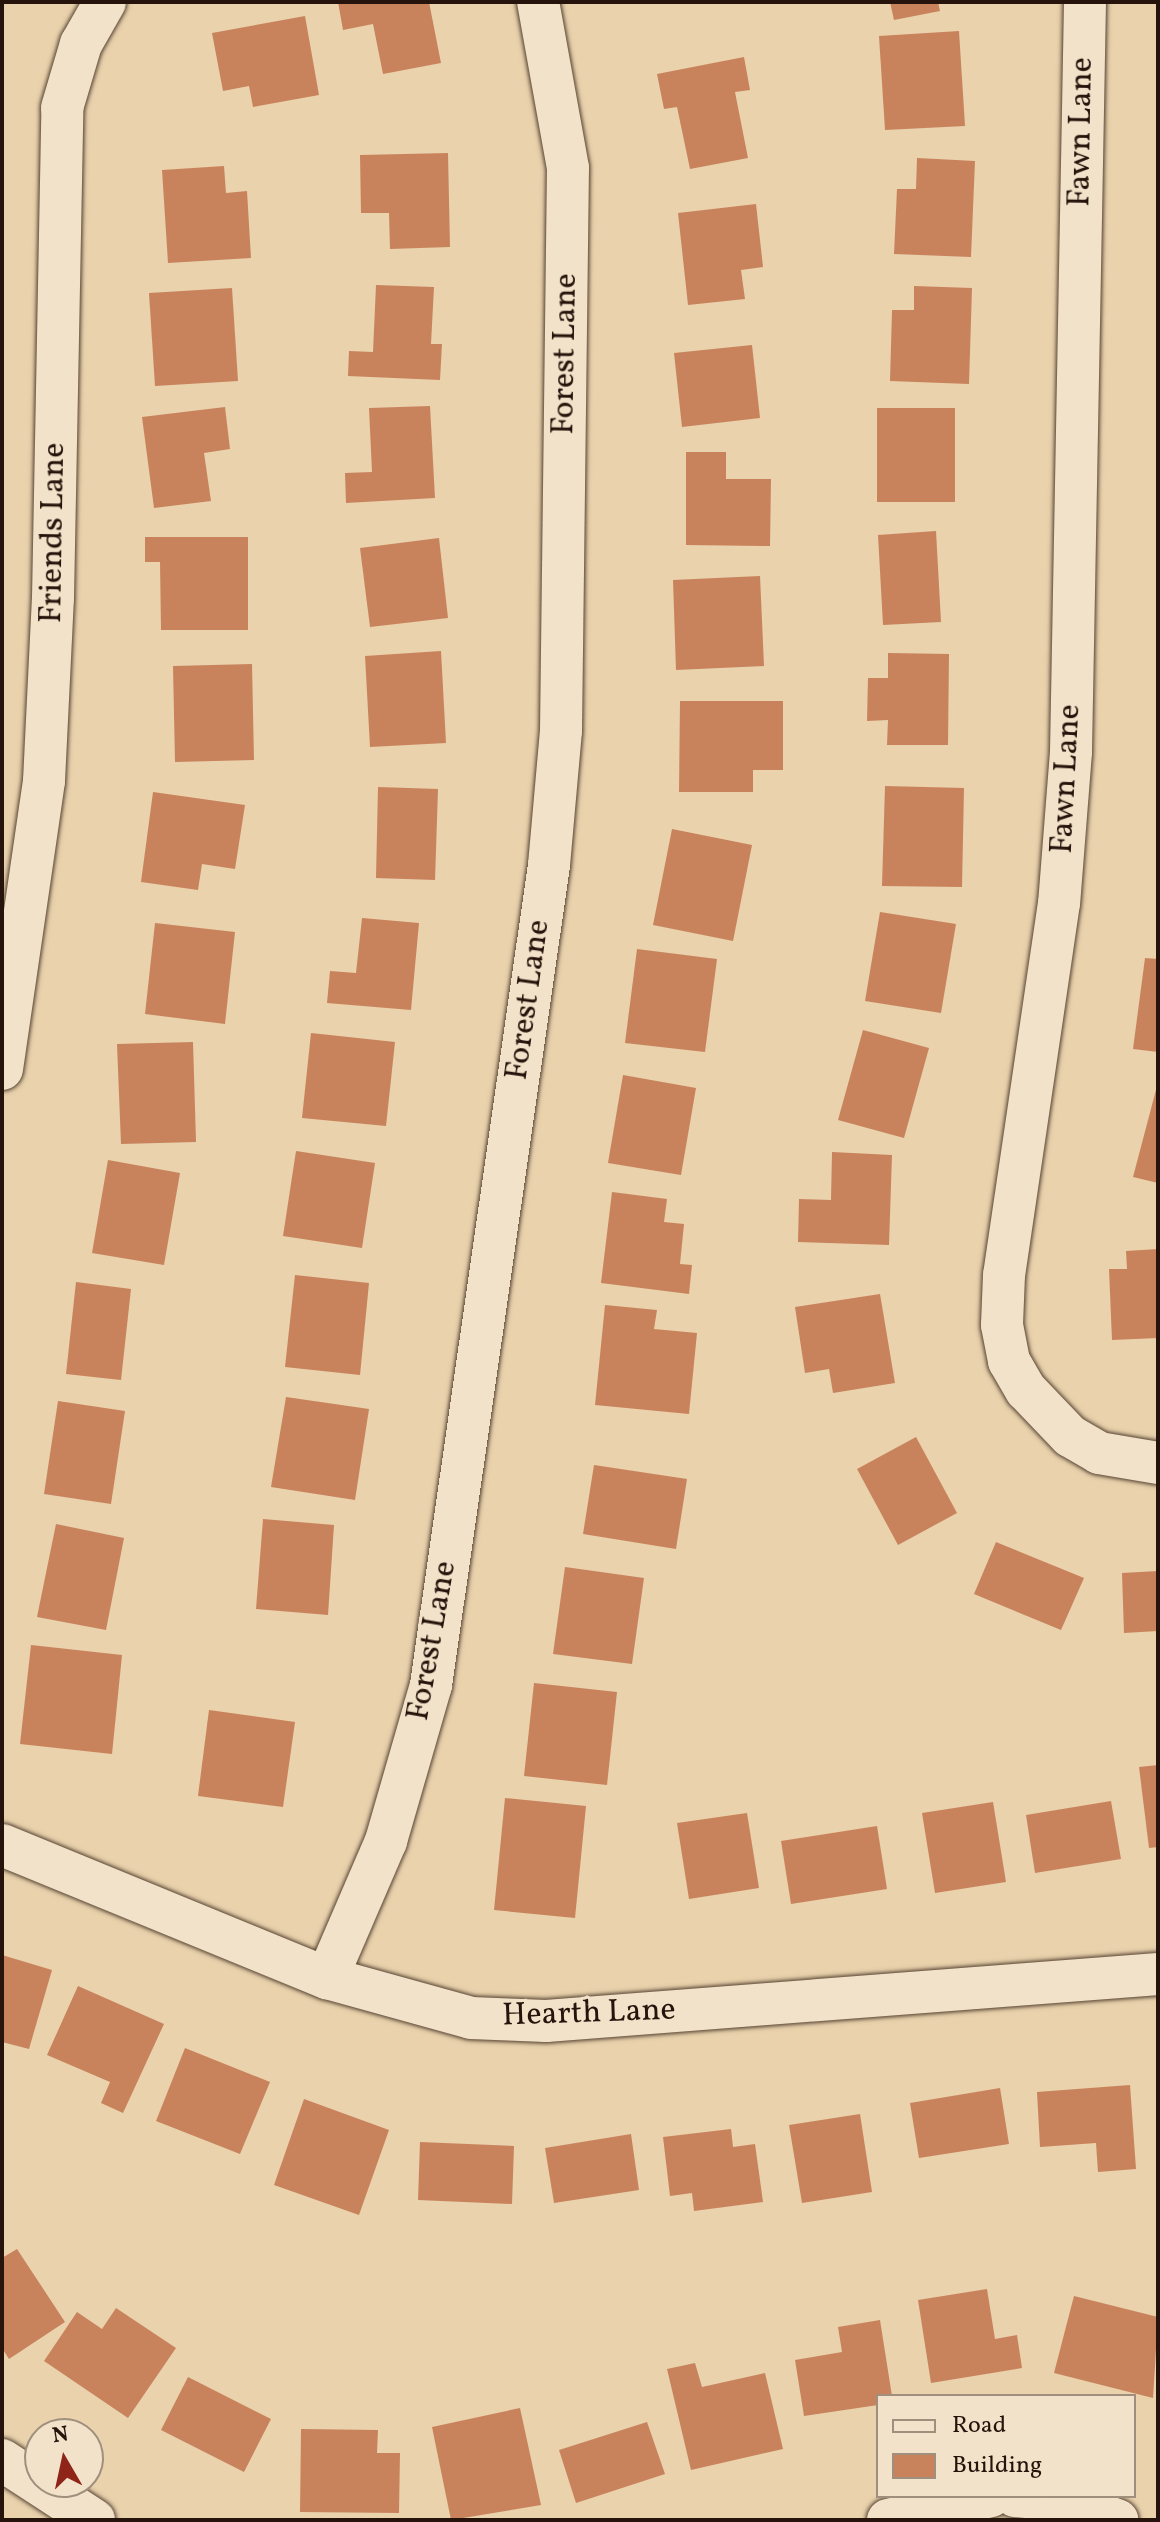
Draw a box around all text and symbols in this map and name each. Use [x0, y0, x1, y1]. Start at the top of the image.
street label: Fawn Lane [1061, 57, 1103, 207]
street label: Forest Lane [545, 273, 587, 435]
street label: Friends Lane [33, 442, 75, 624]
street label: Fawn Lane [1044, 703, 1090, 855]
street label: Forest Lane [499, 917, 559, 1083]
street label: Forest Lane [400, 1558, 466, 1724]
street label: Hearth Lane [502, 1992, 676, 2036]
legend [876, 2394, 1136, 2498]
text: Road [952, 2409, 1006, 2443]
north arrow [24, 2418, 104, 2498]
text: N [50, 2419, 71, 2452]
text: Building [952, 2449, 1042, 2483]

